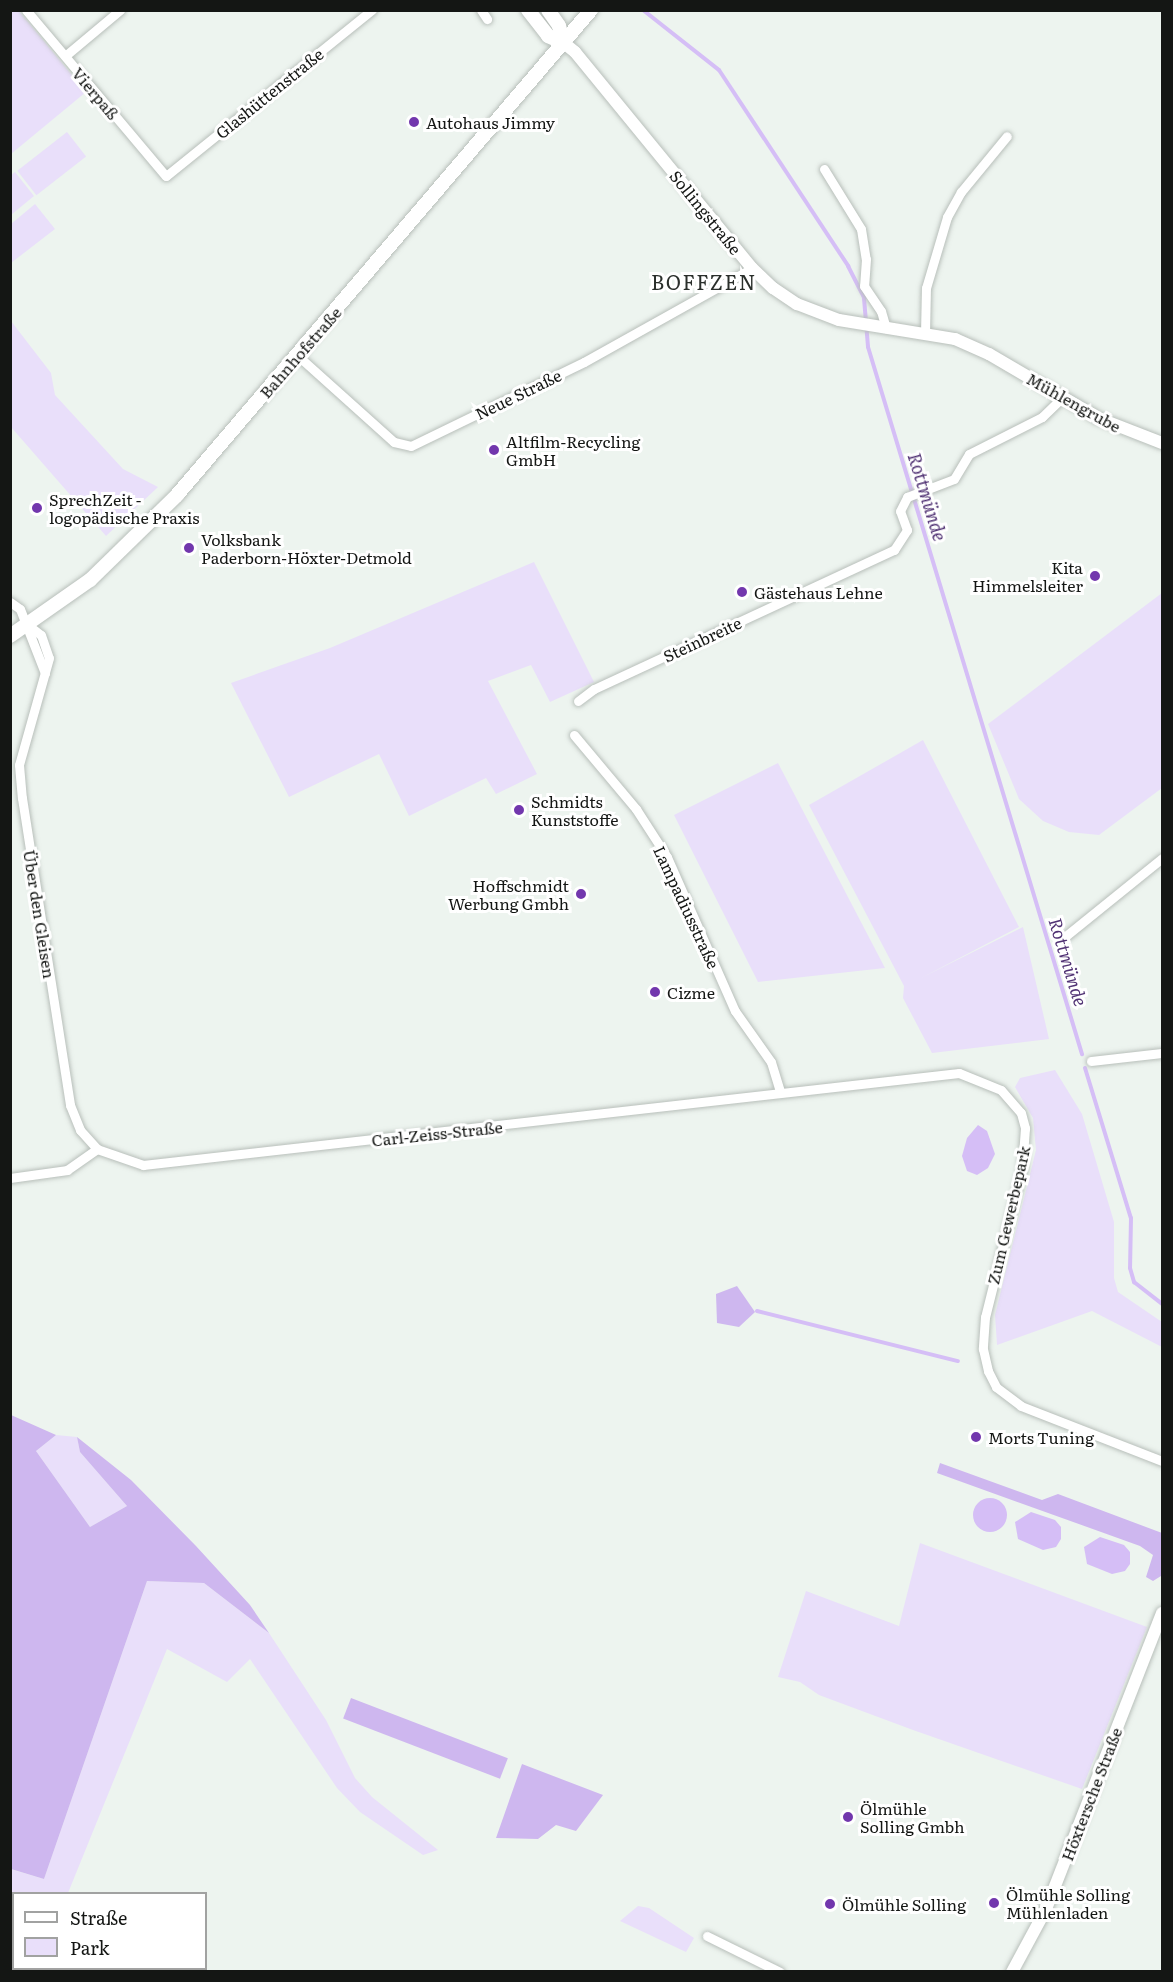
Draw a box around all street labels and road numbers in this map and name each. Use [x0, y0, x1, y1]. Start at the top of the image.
street label: Glashüttenstraße [211, 44, 327, 142]
street label: Vierpaß [69, 63, 123, 123]
street label: Sollingstraße [666, 166, 746, 258]
street label: Bahnhofstraße [255, 302, 345, 402]
street label: Neue Straße [472, 365, 564, 423]
street label: Mühlengrube [1024, 368, 1124, 436]
street label: Steinbreite [660, 612, 744, 666]
street label: Lampadiusstraße [650, 842, 724, 972]
street label: Über den Gleisen [20, 848, 60, 980]
street label: Carl-Zeiss-Straße [370, 1117, 504, 1149]
street label: Zum Gewerbepark [983, 1144, 1033, 1286]
street label: Höxtersche Straße [1057, 1725, 1125, 1863]

